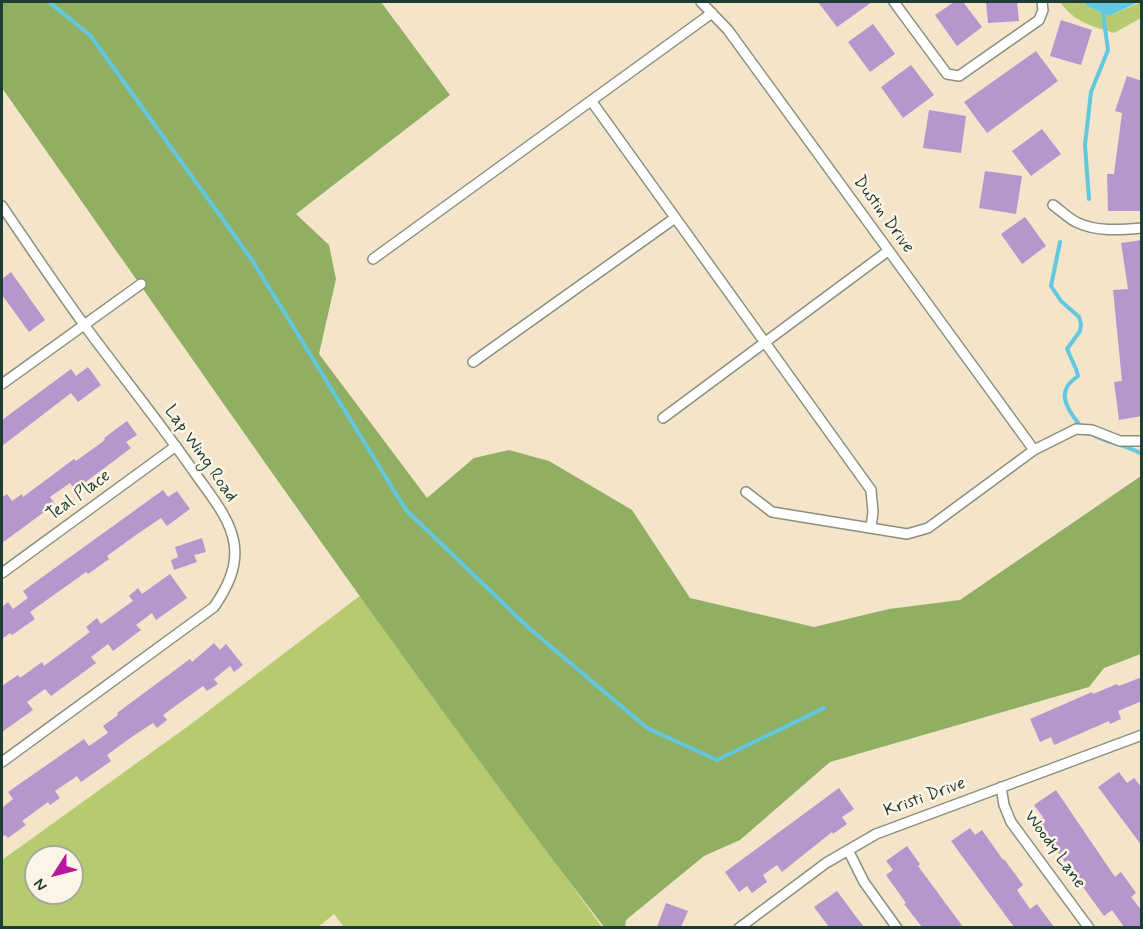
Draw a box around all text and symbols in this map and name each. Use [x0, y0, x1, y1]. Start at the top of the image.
street label: Dustin Drive [848, 172, 918, 258]
street label: Lap Wing Road [159, 401, 241, 507]
street label: Teal Place [43, 466, 115, 526]
street label: Kristi Drive [881, 773, 969, 823]
street label: Woody Lane [1018, 807, 1090, 893]
north arrow [24, 845, 84, 905]
text: N [29, 874, 52, 895]

